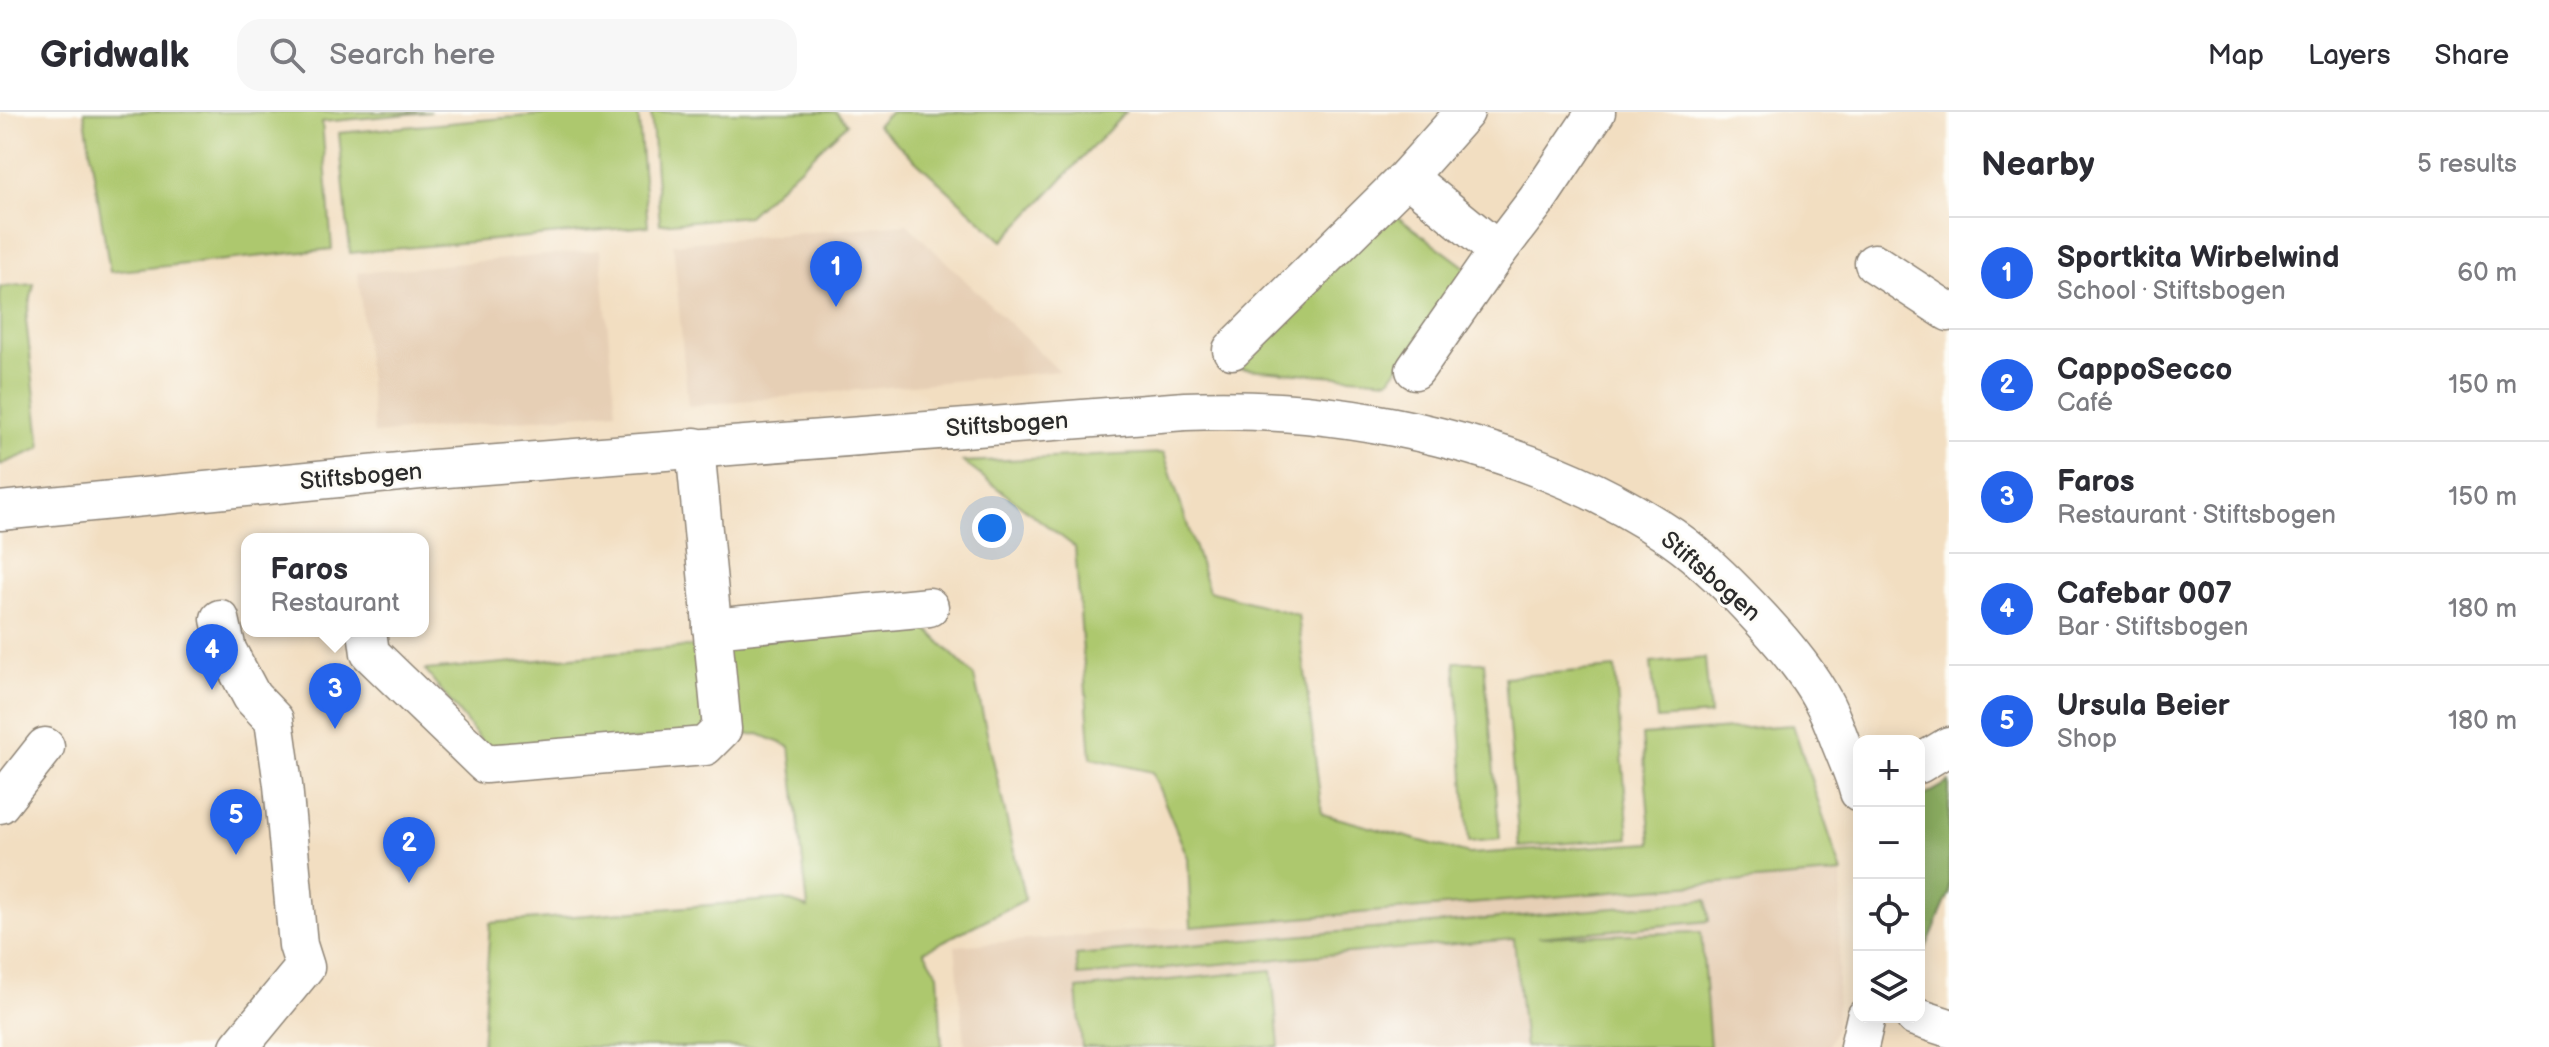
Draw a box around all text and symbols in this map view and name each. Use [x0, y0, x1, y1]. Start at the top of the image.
search box [237, 19, 797, 91]
text: Gridwalk [40, 33, 189, 78]
icon: search [265, 33, 309, 77]
text: Search here [329, 37, 495, 73]
text: Map [2208, 39, 2264, 72]
text: Layers [2308, 39, 2391, 72]
text: Share [2435, 39, 2509, 72]
text: Nearby [1981, 144, 2095, 185]
text: 5 results [2417, 149, 2517, 180]
text: Sportkita Wirbelwind [2057, 240, 2340, 276]
pin: 1 [810, 241, 862, 307]
text: 1 [2002, 258, 2012, 289]
text: 60 m [2457, 258, 2517, 289]
text: School · Stiftsbogen [2057, 276, 2286, 307]
text: CappoSecco [2057, 352, 2232, 388]
text: 2 [1999, 370, 2015, 401]
text: 150 m [2448, 370, 2517, 401]
text: Café [2057, 388, 2113, 419]
street label: Stiftsbogen [945, 406, 1069, 443]
street label: Stiftsbogen [299, 457, 423, 496]
text: Faros [2057, 464, 2135, 500]
text: 3 [1999, 482, 2015, 513]
text: 150 m [2448, 482, 2517, 513]
text: Restaurant · Stiftsbogen [2057, 500, 2336, 531]
your location [972, 508, 1012, 548]
street label: Stiftsbogen [1655, 525, 1767, 628]
popup [241, 533, 429, 637]
text: Faros [270, 552, 348, 588]
text: Cafebar 007 [2057, 576, 2232, 612]
text: Restaurant [270, 588, 400, 619]
text: 4 [1999, 594, 2015, 625]
text: 180 m [2448, 594, 2517, 625]
text: Bar · Stiftsbogen [2057, 612, 2248, 643]
pin: 4 [186, 624, 238, 690]
pin: 3 [309, 663, 361, 729]
text: Ursula Beier [2057, 688, 2230, 724]
text: 5 [1999, 706, 2015, 737]
text: 180 m [2448, 706, 2517, 737]
text: Shop [2057, 724, 2117, 755]
map controls [1853, 735, 1925, 1023]
button: + [1853, 735, 1925, 807]
pin: 5 [210, 789, 262, 855]
button: − [1853, 807, 1925, 879]
pin: 2 [383, 817, 435, 883]
button: locate [1853, 879, 1925, 951]
button: layers [1853, 951, 1925, 1023]

